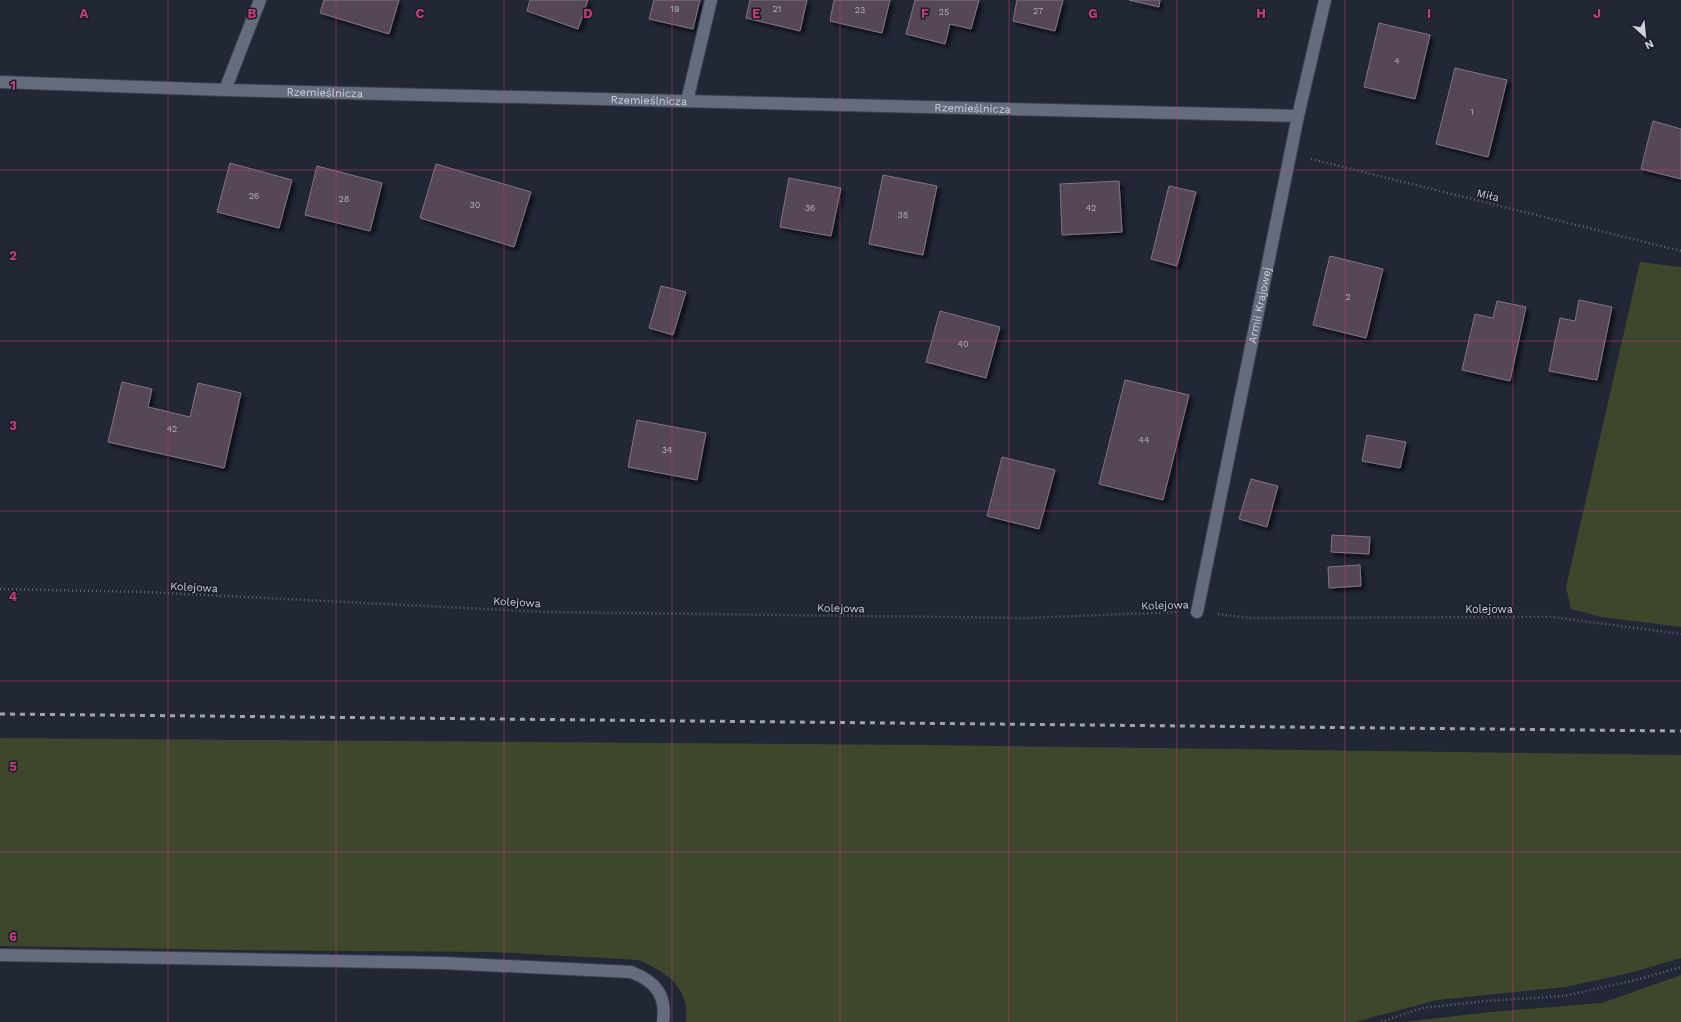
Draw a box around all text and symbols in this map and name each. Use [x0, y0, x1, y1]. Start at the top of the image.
house number: 19 [670, 4, 680, 14]
house number: 21 [773, 4, 781, 14]
house number: 23 [855, 5, 865, 15]
text: A [80, 6, 89, 21]
text: B [248, 6, 257, 21]
text: C [416, 6, 425, 21]
text: D [583, 6, 593, 21]
text: E [752, 6, 760, 21]
text: F [921, 6, 929, 21]
house number: 27 [1033, 6, 1043, 16]
text: G [1088, 6, 1098, 21]
text: H [1256, 6, 1266, 21]
text: I [1427, 6, 1431, 21]
text: J [1593, 6, 1601, 21]
house number: 25 [939, 7, 949, 17]
north arrow [1625, 16, 1665, 56]
text: N [1643, 37, 1656, 52]
house number: 4 [1394, 56, 1400, 66]
text: 1 [10, 78, 16, 93]
street label: Rzemieślnicza [286, 85, 363, 100]
street label: Rzemieślnicza [610, 93, 687, 108]
street label: Rzemieślnicza [934, 101, 1011, 116]
house number: 1 [1470, 107, 1474, 117]
street label: Miła [1475, 186, 1500, 205]
house number: 26 [249, 191, 259, 201]
house number: 28 [339, 194, 349, 204]
house number: 30 [470, 200, 481, 210]
house number: 36 [805, 203, 815, 213]
house number: 42 [1086, 203, 1096, 213]
house number: 38 [898, 210, 908, 220]
text: 2 [9, 248, 17, 263]
street label: Armii Krajowej [1246, 266, 1274, 345]
house number: 2 [1345, 292, 1351, 302]
house number: 40 [957, 339, 969, 349]
text: 3 [9, 418, 17, 433]
house number: 42 [167, 424, 177, 434]
house number: 44 [1139, 435, 1150, 445]
house number: 34 [662, 445, 673, 455]
street label: Kolejowa [170, 580, 218, 595]
text: 4 [9, 589, 18, 604]
street label: Kolejowa [493, 595, 541, 610]
street label: Kolejowa [1141, 598, 1189, 613]
street label: Kolejowa [817, 602, 865, 615]
street label: Kolejowa [1465, 603, 1513, 616]
text: 5 [9, 759, 17, 774]
text: 6 [9, 929, 17, 944]

